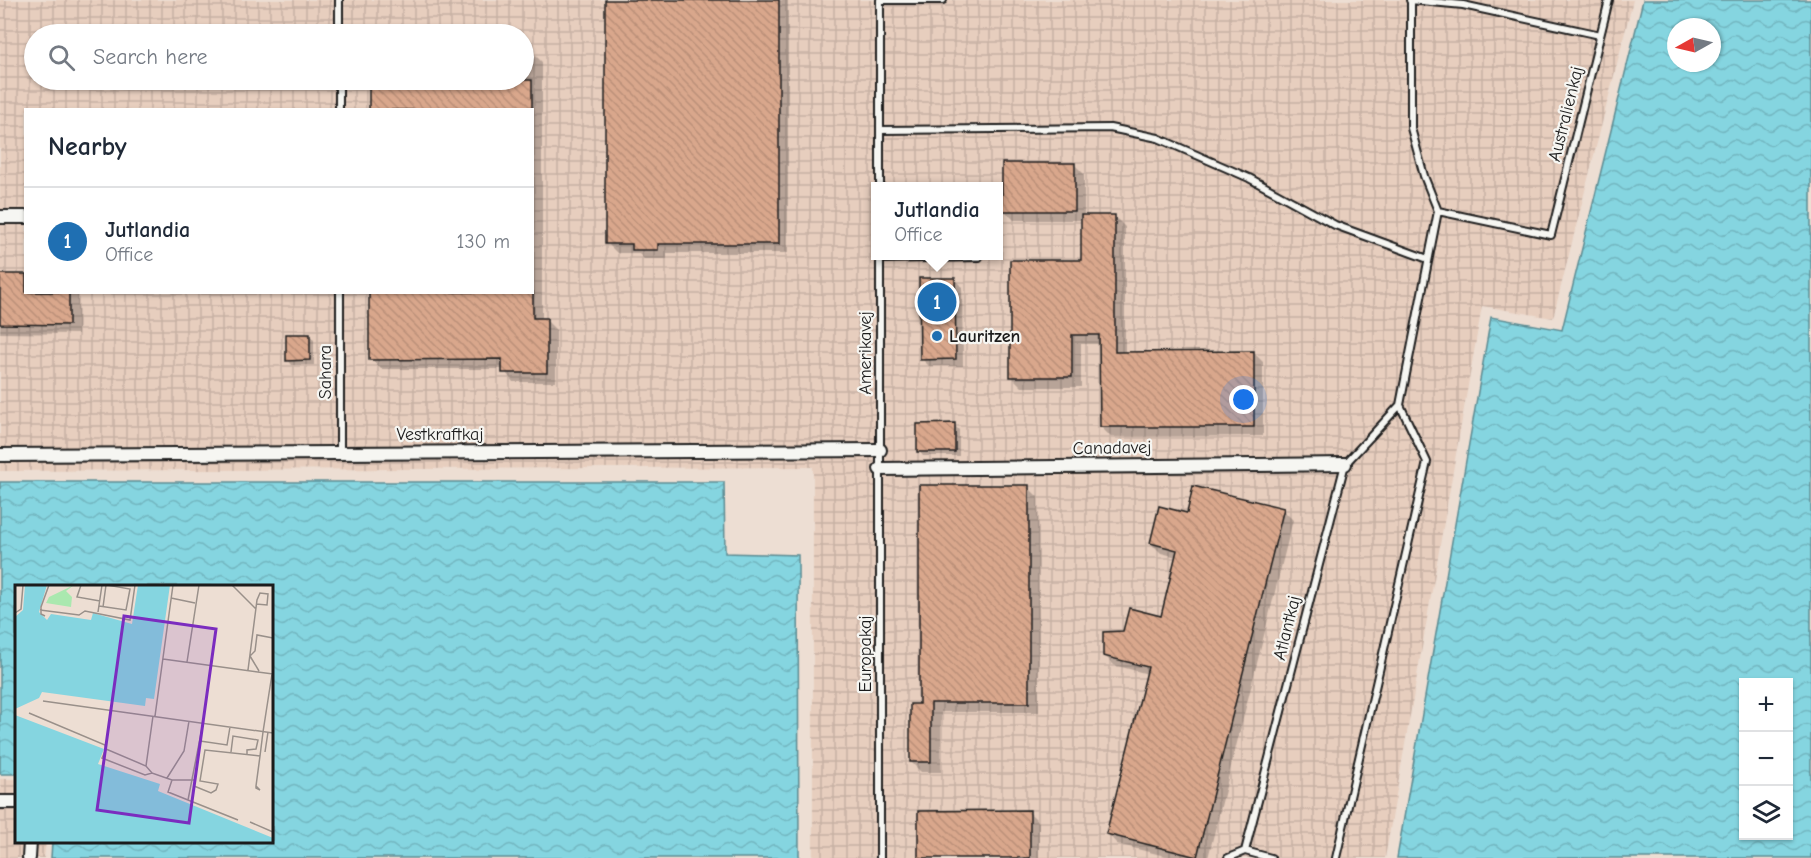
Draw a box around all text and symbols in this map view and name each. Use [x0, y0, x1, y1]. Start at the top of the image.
north arrow [1667, 18, 1721, 72]
search box [24, 24, 534, 90]
icon: search [45, 41, 78, 74]
text: Search here [93, 44, 208, 70]
street label: Australienkaj [1544, 64, 1588, 164]
text: Nearby [48, 132, 127, 162]
popup [871, 182, 1003, 260]
text: Jutlandia [894, 197, 980, 223]
text: Jutlandia [105, 217, 190, 243]
text: Office [894, 223, 943, 246]
text: 1 [64, 230, 71, 253]
text: 130 m [457, 230, 510, 253]
text: Office [105, 243, 153, 266]
pin: 1 [918, 280, 956, 324]
street label: Amerikavej [855, 311, 876, 395]
place label: Lauritzen [949, 326, 1020, 347]
marker: Lauritzen [930, 329, 944, 343]
street label: Sahara [315, 345, 336, 399]
your location [1229, 385, 1258, 414]
street label: Vestkraftkaj [396, 424, 484, 445]
street label: Canadavej [1072, 437, 1152, 459]
inset map [15, 585, 273, 843]
street label: Atlantkaj [1269, 594, 1305, 662]
street label: Europakaj [855, 615, 876, 693]
map controls [1739, 678, 1793, 840]
button: + [1739, 678, 1793, 732]
button: − [1739, 732, 1793, 786]
button: layers [1739, 786, 1793, 840]

